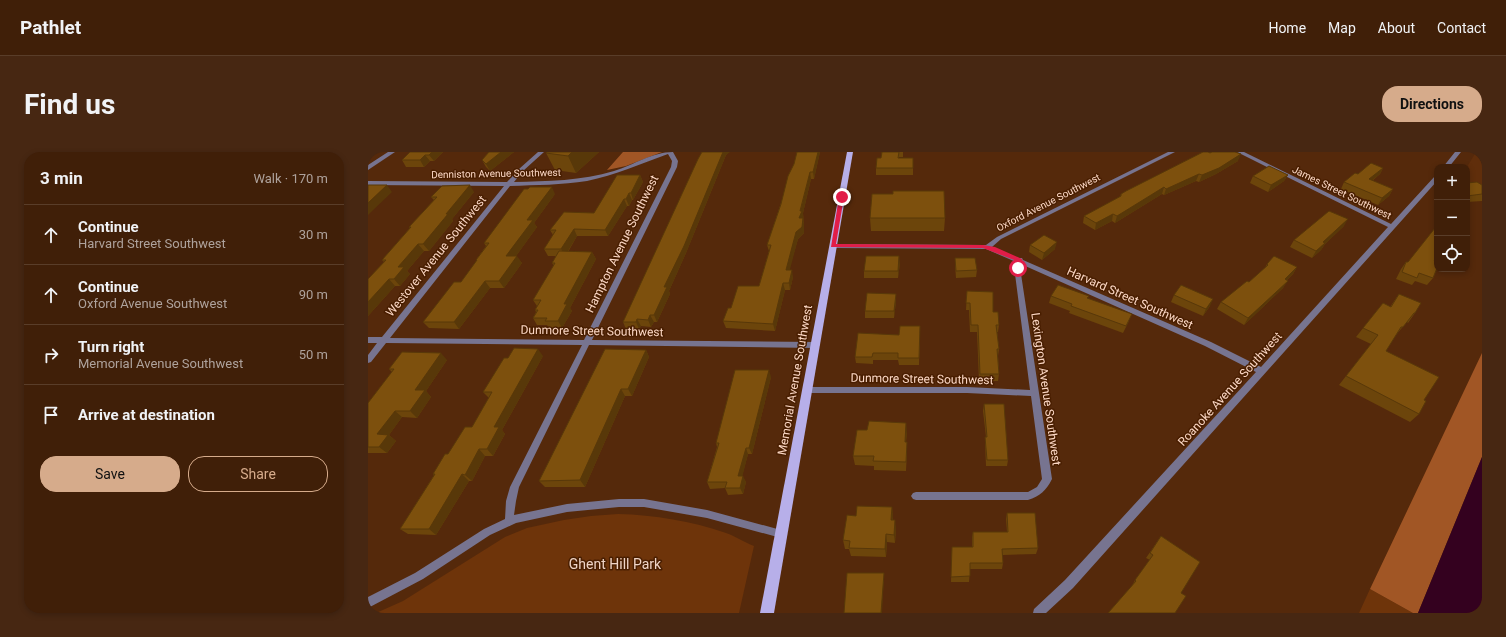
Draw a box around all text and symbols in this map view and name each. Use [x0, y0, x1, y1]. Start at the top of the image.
text: Pathlet [20, 16, 81, 39]
text: Home [1268, 20, 1306, 36]
text: Map [1328, 20, 1356, 36]
text: About [1378, 20, 1415, 36]
text: Contact [1437, 20, 1486, 36]
button: Directions [1382, 86, 1482, 122]
text: Find us [24, 88, 115, 121]
street label: James Street Southwest [1291, 164, 1393, 221]
map controls [1434, 164, 1470, 272]
button: + [1434, 164, 1470, 200]
street label: Denniston Avenue Southwest [431, 167, 561, 180]
text: 3 min [40, 168, 83, 188]
text: Walk · 170 m [253, 171, 328, 186]
street label: Oxford Avenue Southwest [995, 171, 1102, 233]
street label: Hampton Avenue Southwest [583, 173, 662, 315]
route end [833, 188, 851, 206]
street label: Westover Avenue Southwest [383, 193, 489, 319]
button: − [1434, 200, 1470, 236]
text: Continue [78, 218, 139, 236]
icon: ahead [40, 224, 62, 246]
text: 30 m [299, 227, 328, 242]
text: Harvard Street Southwest [78, 236, 226, 251]
button: locate [1434, 236, 1470, 272]
route start [1009, 259, 1027, 277]
street label: Harvard Street Southwest [1065, 264, 1195, 332]
text: Continue [78, 278, 139, 296]
icon: ahead [40, 284, 62, 306]
text: 90 m [299, 287, 328, 302]
text: Oxford Avenue Southwest [78, 296, 227, 311]
street label: Memorial Avenue Southwest [775, 304, 815, 456]
street label: Lexington Avenue Southwest [1028, 312, 1064, 466]
street label: Dunmore Street Southwest [520, 323, 664, 339]
street label: Roanoke Avenue Southwest [1175, 329, 1285, 449]
text: Turn right [78, 338, 144, 356]
icon: right [40, 344, 62, 366]
text: 50 m [299, 347, 328, 362]
text: Memorial Avenue Southwest [78, 356, 243, 371]
street label: Dunmore Street Southwest [850, 371, 994, 387]
icon: arrive [40, 404, 62, 426]
text: Arrive at destination [78, 406, 215, 424]
button: Save [40, 456, 180, 492]
button: Share [188, 456, 328, 492]
park label: Ghent Hill Park [569, 556, 662, 572]

